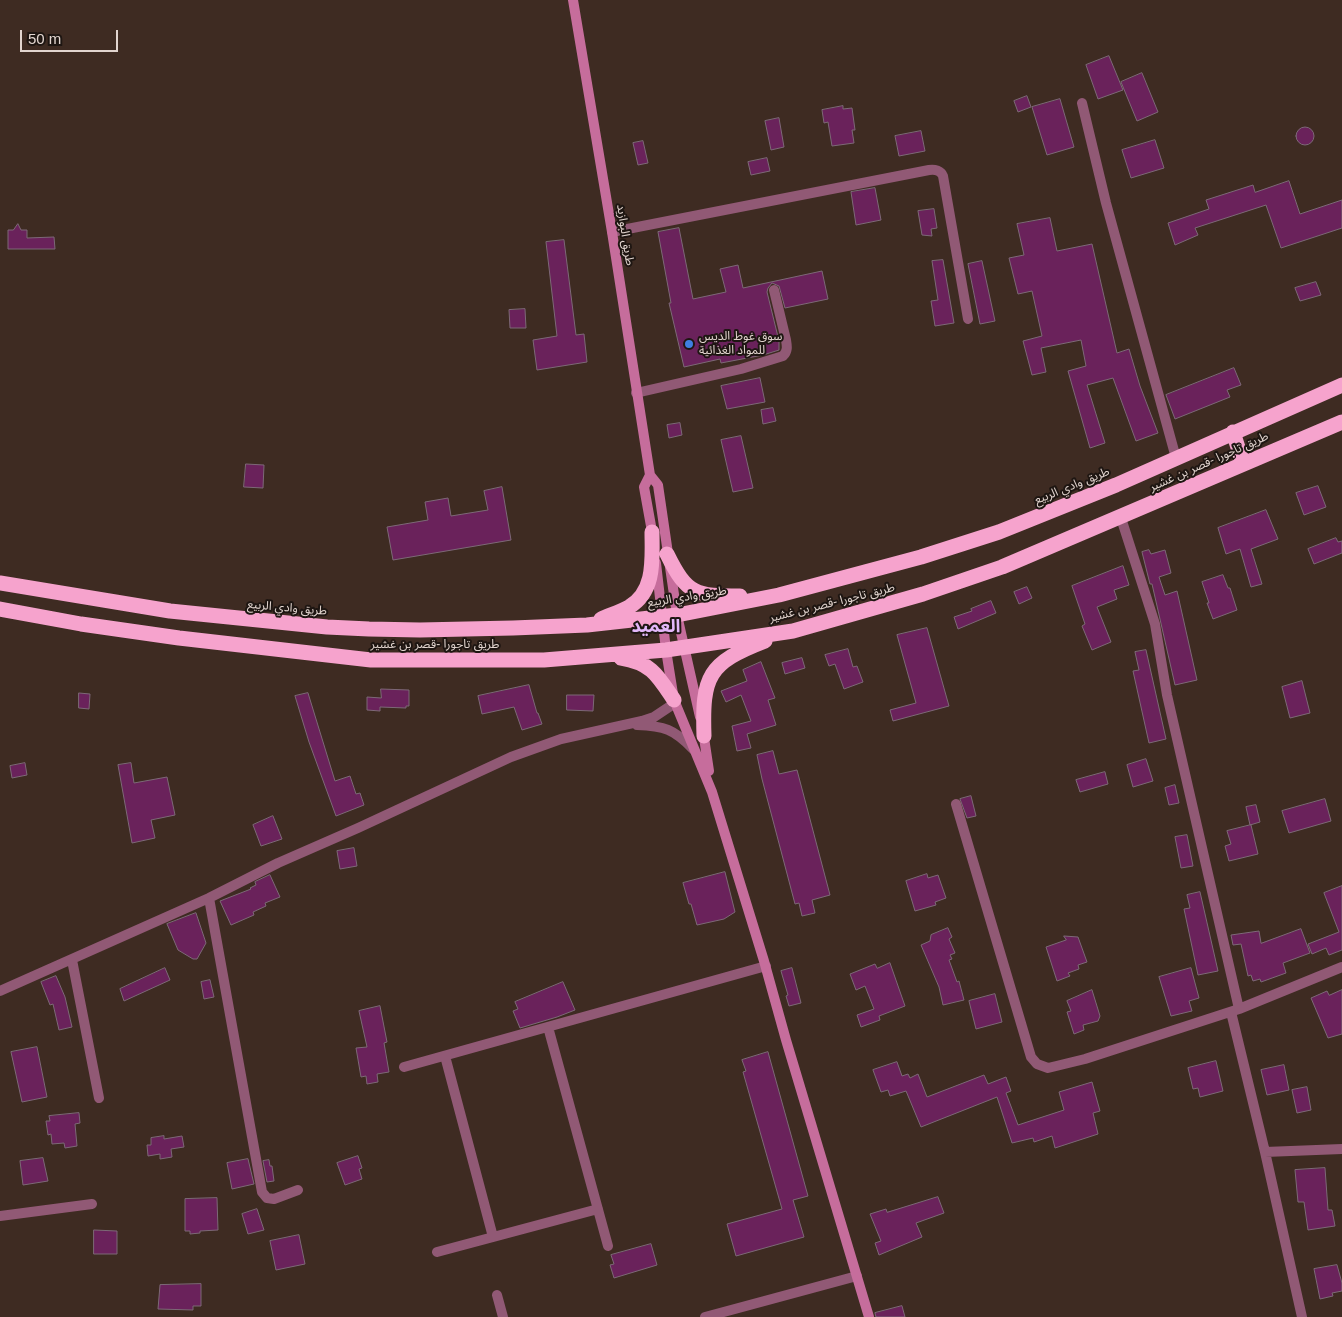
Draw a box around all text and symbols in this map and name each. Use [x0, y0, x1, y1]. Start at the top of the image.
scale bar [22, 20, 120, 52]
text: 50 m [28, 30, 61, 47]
street label: طريق البوازيد [613, 203, 637, 267]
place label: سوق غوط الديس للمواد الغذائية [699, 330, 782, 358]
marker: سوق غوط الديس للمواد الغذائية [683, 338, 695, 350]
street label: طريق تاجورا -قصر بن غشير [1147, 429, 1271, 495]
street label: طريق وادي الربيع [1032, 464, 1112, 508]
street label: طريق تاجورا -قصر بن غشير [768, 580, 896, 626]
street label: طريق وادي الربيع [646, 584, 728, 610]
street label: طريق وادي الربيع [247, 597, 327, 619]
district label: العميد [631, 616, 681, 638]
street label: طريق تاجورا -قصر بن غشير [371, 638, 499, 652]

